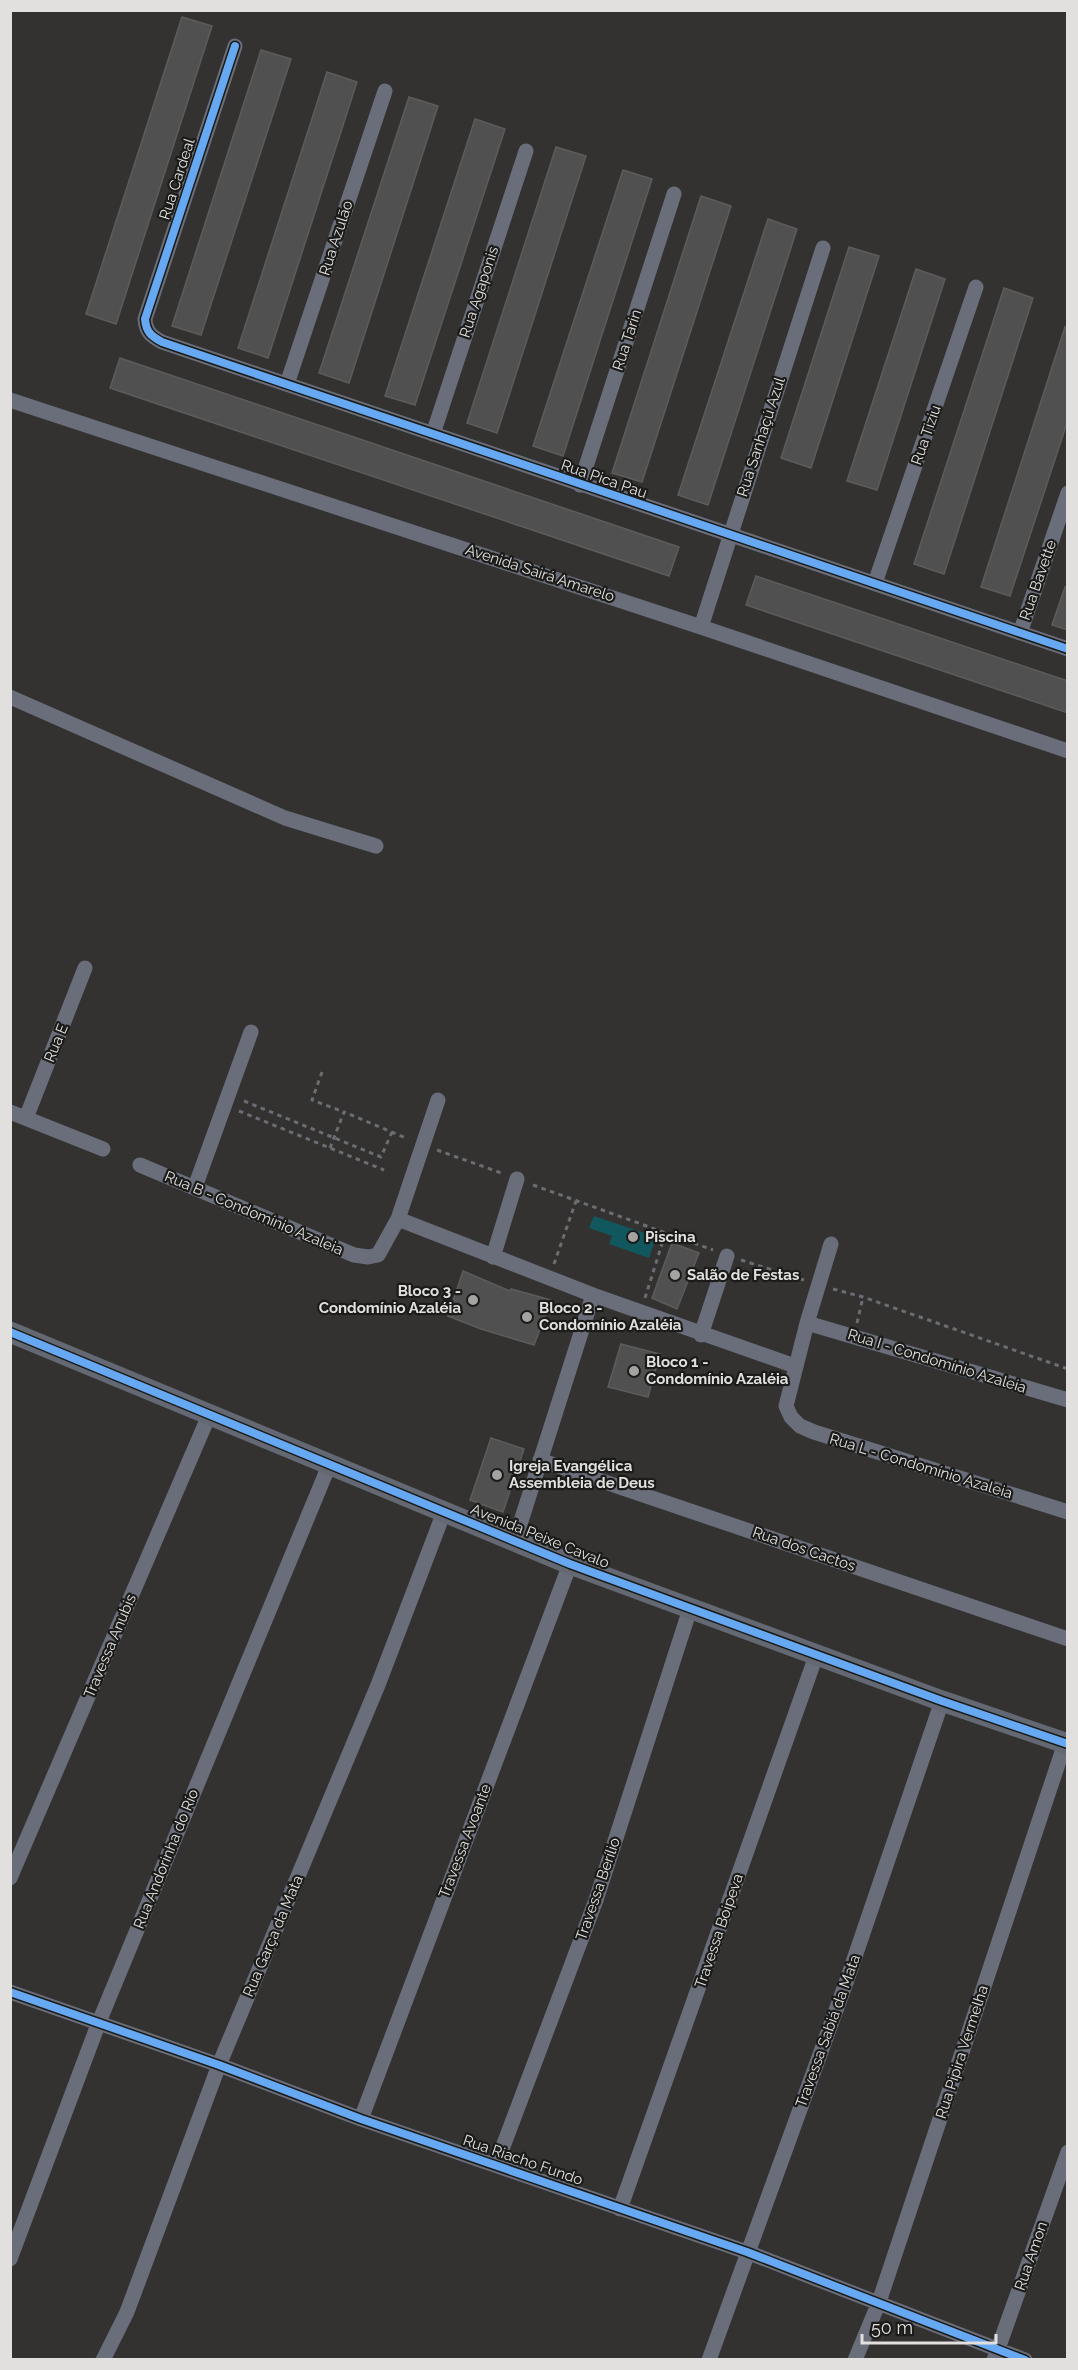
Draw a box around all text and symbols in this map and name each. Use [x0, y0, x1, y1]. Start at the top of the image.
street label: Rua Cardeal [155, 135, 199, 222]
street label: Rua Azulão [315, 198, 357, 278]
street label: Rua Agaponis [456, 244, 502, 340]
street label: Rua Tarin [609, 307, 645, 373]
street label: Rua Sanhaçú Azul [733, 374, 789, 499]
street label: Rua Tiziu [907, 403, 945, 467]
street label: Rua Pica Pau [559, 456, 649, 502]
street label: Rua Bavette [1016, 537, 1060, 623]
street label: Avenida Sairá Amarelo [463, 540, 617, 606]
street label: Rua E [40, 1021, 72, 1065]
street label: Rua B - Condomínio Azaleia [162, 1167, 346, 1259]
place label: Piscina [645, 1228, 696, 1246]
marker: Piscina [626, 1230, 640, 1244]
place label: Salão de Festas [687, 1266, 799, 1284]
marker: Salão de Festas [668, 1268, 682, 1282]
place label: Bloco 3 - Condomínio Azaléia [319, 1282, 461, 1317]
marker: Bloco 3 - Condomínio Azaléia [466, 1293, 480, 1307]
place label: Bloco 2 - Condomínio Azaléia [539, 1299, 682, 1334]
marker: Bloco 2 - Condomínio Azaléia [520, 1310, 534, 1324]
street label: Rua I - Condomínio Azaleia [845, 1325, 1029, 1397]
place label: Bloco 1 - Condomínio Azaléia [646, 1353, 789, 1388]
marker: Bloco 1 - Condomínio Azaléia [627, 1364, 641, 1378]
street label: Rua L - Condomínio Azaleia [827, 1430, 1015, 1502]
place label: Igreja Evangélica Assembleia de Deus [509, 1457, 655, 1492]
marker: Igreja Evangélica Assembleia de Deus [490, 1468, 504, 1482]
street label: Avenida Peixe Cavalo [468, 1500, 612, 1572]
street label: Rua dos Cactos [750, 1523, 858, 1575]
street label: Travessa Anubis [80, 1591, 140, 1701]
street label: Travessa Avoante [435, 1781, 495, 1900]
street label: Rua Andorinha do Río [130, 1786, 202, 1932]
street label: Travessa Berílio [572, 1835, 624, 1943]
street label: Travessa Boipeva [691, 1871, 747, 1991]
street label: Rua Garça da Mata [239, 1872, 307, 2000]
street label: Travessa Sabiá da Mata [792, 1952, 864, 2110]
street label: Rua Pipira Vermelha [932, 1983, 992, 2121]
street label: Rua Riacho Fundo [461, 2131, 585, 2189]
street label: Rua Amon [1011, 2219, 1051, 2293]
scale bar [862, 2307, 996, 2345]
text: 50 m [871, 2317, 913, 2338]

